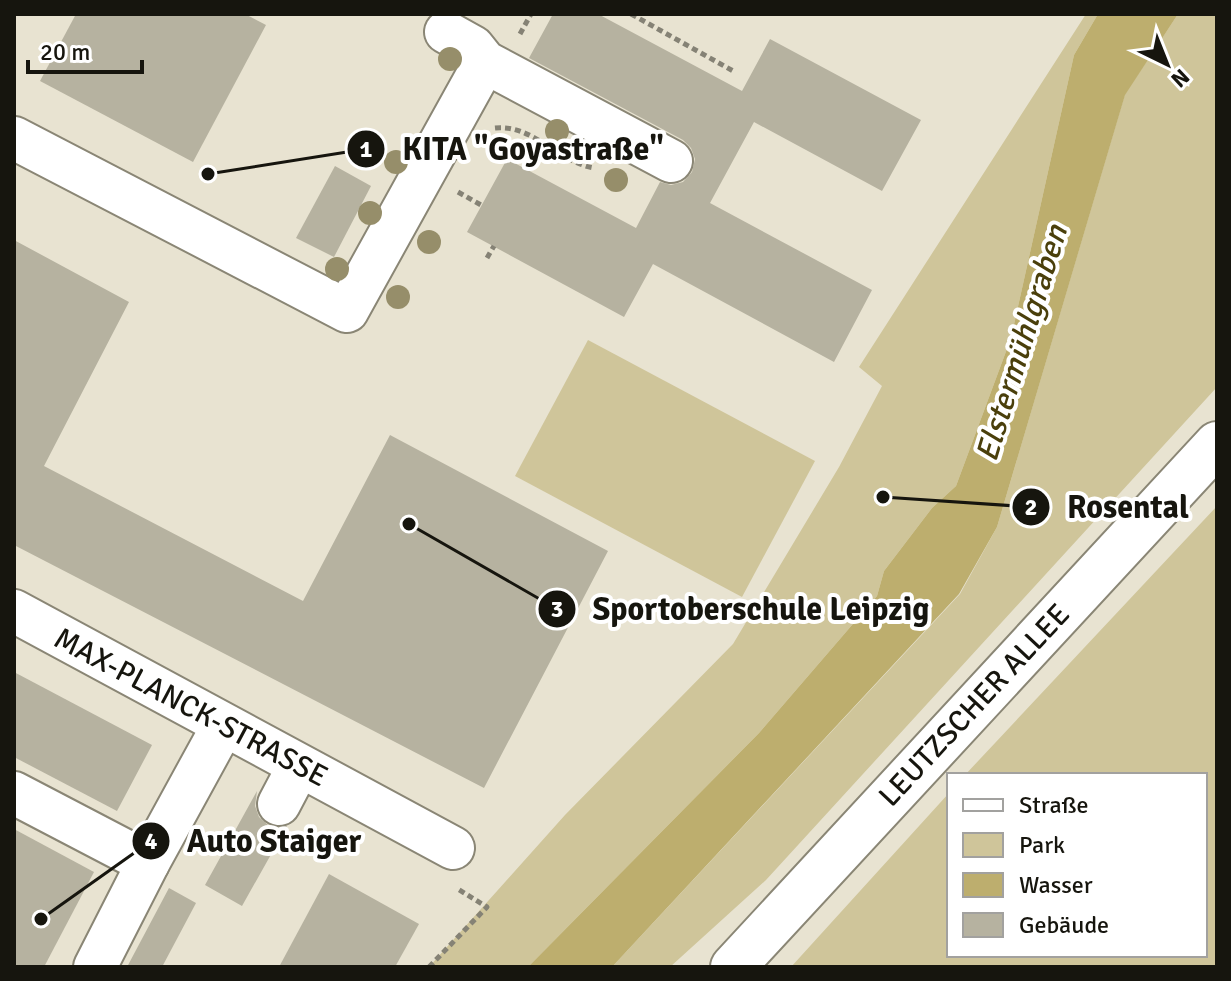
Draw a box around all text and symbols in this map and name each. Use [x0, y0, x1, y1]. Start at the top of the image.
scale bar [28, 24, 142, 74]
north arrow [1127, 24, 1207, 104]
text: 20 m [40, 37, 90, 67]
text: N [1165, 63, 1195, 93]
callout: KITA "Goyastraße" [346, 121, 679, 177]
text: KITA "Goyastraße" [402, 130, 664, 169]
text: 1 [360, 134, 373, 164]
water label: Elstermühlgraben [967, 219, 1076, 466]
callout: Rosental [1011, 479, 1205, 535]
text: Rosental [1067, 488, 1189, 527]
text: 2 [1025, 492, 1037, 522]
callout: Sportoberschule Leipzig [537, 581, 946, 637]
text: Sportoberschule Leipzig [593, 590, 929, 629]
text: 3 [551, 594, 563, 624]
street label: LEUTZSCHER ALLEE [871, 596, 1078, 814]
street label: MAX-PLANCK-STRASSE [48, 620, 334, 795]
legend [947, 773, 1207, 957]
text: Straße [1019, 790, 1089, 820]
callout: Auto Staiger [131, 813, 377, 869]
text: Auto Staiger [187, 822, 362, 861]
text: 4 [145, 826, 158, 856]
text: Park [1019, 830, 1065, 860]
text: Wasser [1019, 870, 1093, 900]
text: Gebäude [1019, 910, 1109, 940]

